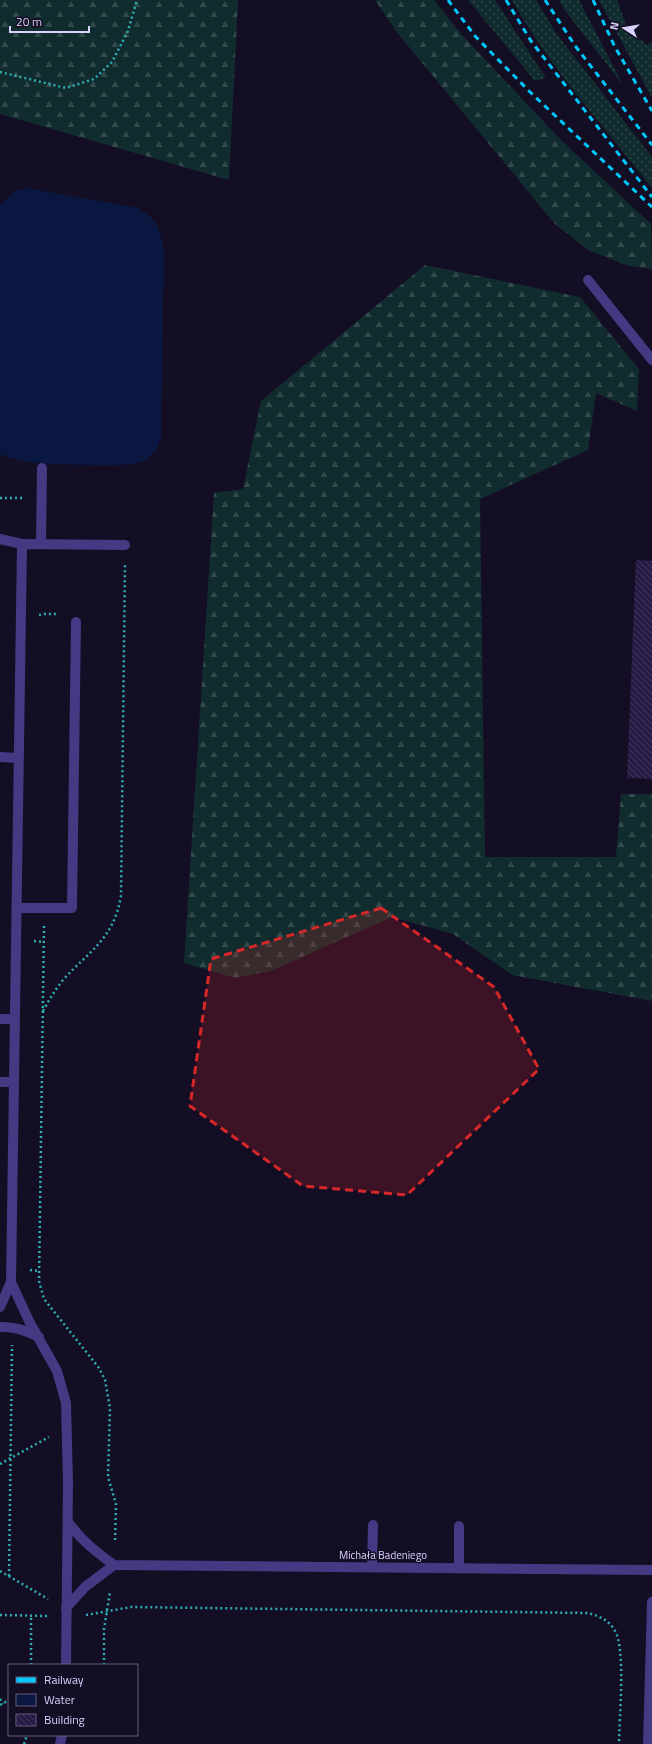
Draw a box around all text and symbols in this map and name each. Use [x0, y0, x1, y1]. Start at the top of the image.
scale bar [10, 8, 89, 34]
north arrow [604, 8, 644, 48]
text: 20 m [16, 12, 42, 31]
text: N [606, 21, 623, 31]
street label: Michała Badeniego [339, 1547, 427, 1563]
legend [8, 1664, 138, 1736]
text: Railway [44, 1670, 84, 1689]
text: Water [44, 1690, 75, 1709]
text: Building [44, 1710, 85, 1729]

